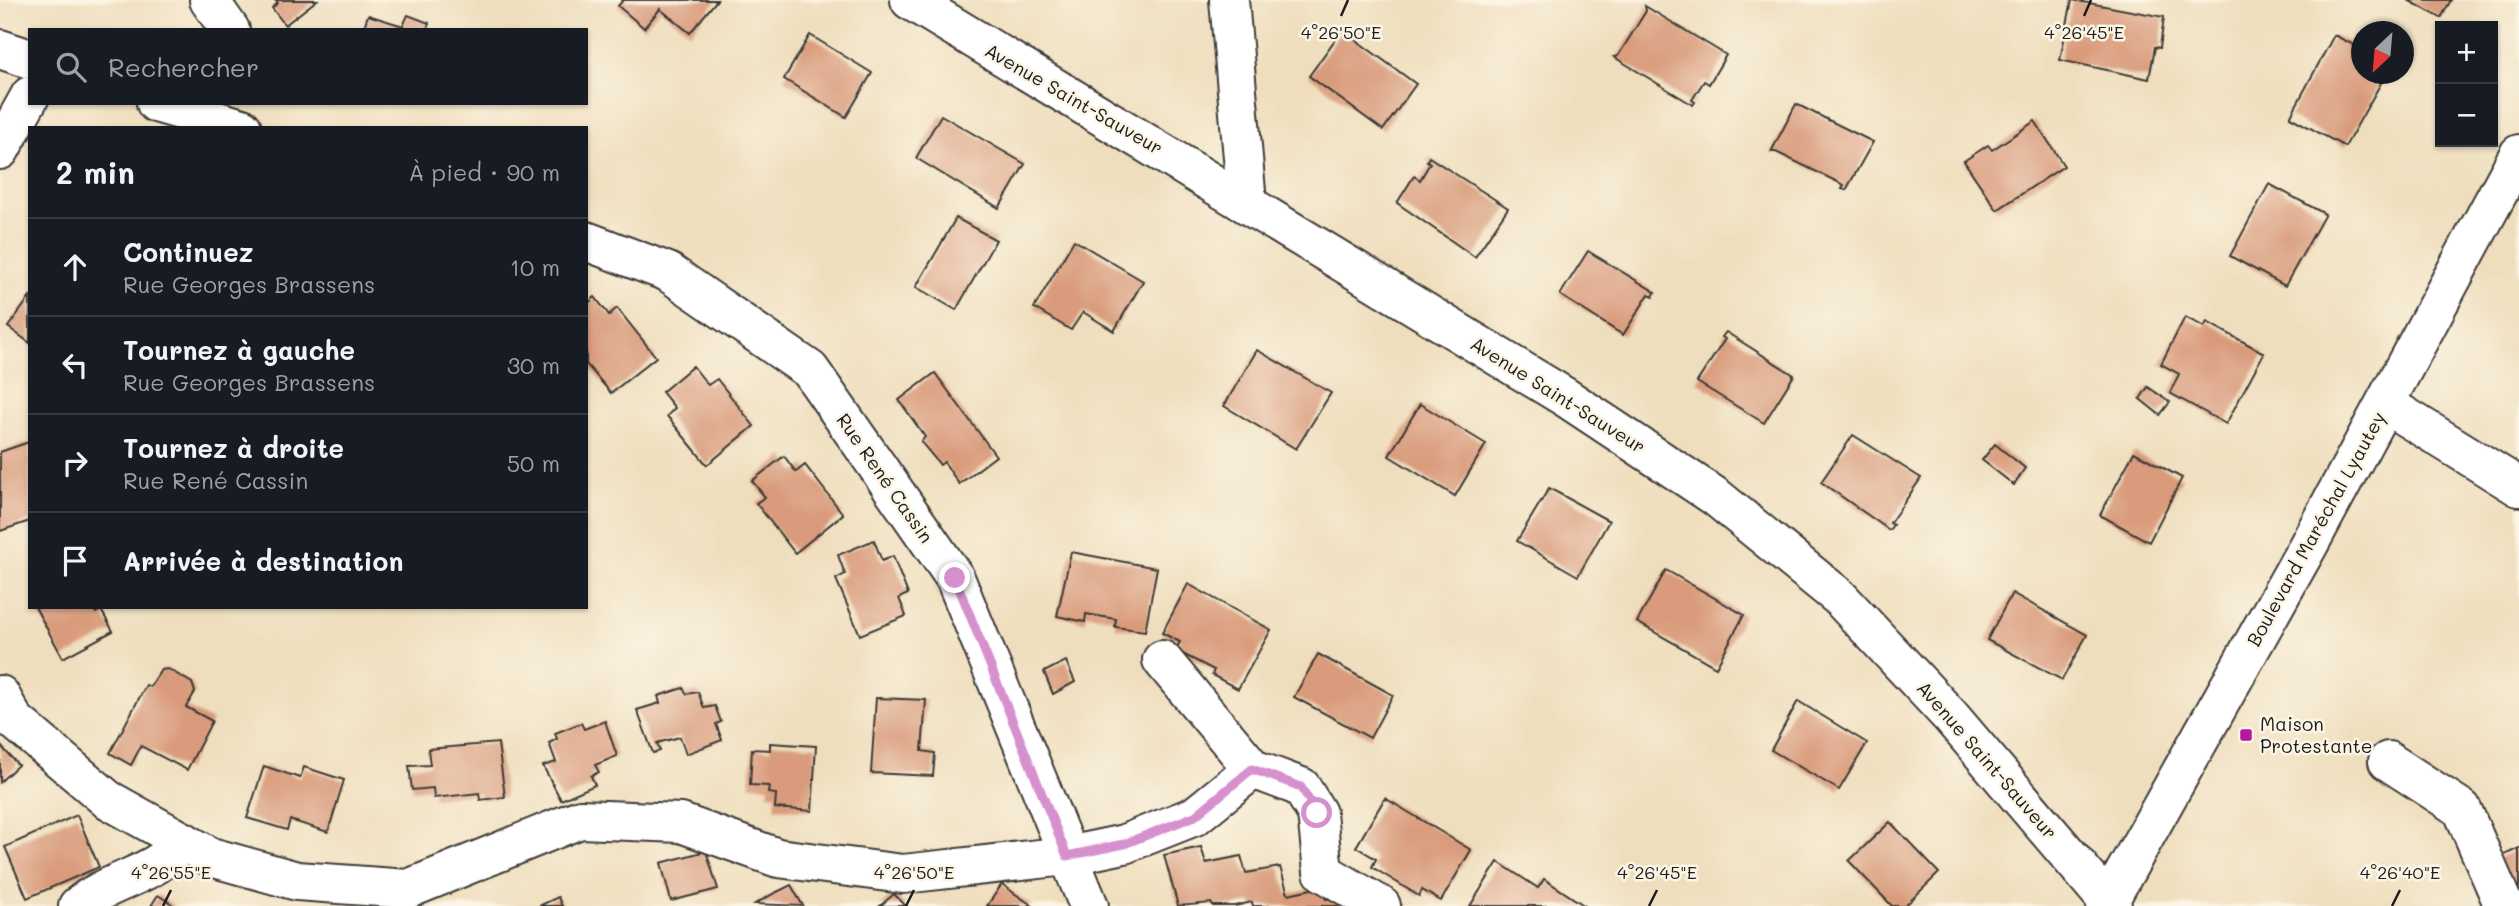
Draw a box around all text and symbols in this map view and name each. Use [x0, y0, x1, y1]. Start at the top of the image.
text: 4°26'50"E [1301, 20, 1381, 44]
text: 4°26'45"E [2044, 20, 2124, 44]
north arrow [2351, 21, 2414, 84]
map controls [2435, 21, 2498, 147]
button: + [2435, 21, 2498, 84]
search box [28, 28, 588, 105]
street label: Avenue Saint-Sauveur [981, 37, 1168, 160]
icon: search [52, 48, 90, 86]
text: Rechercher [108, 50, 259, 84]
button: − [2435, 84, 2498, 147]
text: 2 min [56, 152, 135, 192]
text: À pied · 90 m [408, 157, 560, 187]
text: Continuez [123, 235, 253, 269]
icon: ahead [56, 248, 94, 286]
text: 10 m [510, 252, 560, 282]
text: Rue Georges Brassens [123, 269, 375, 299]
street label: Avenue Saint-Sauveur [1466, 331, 1650, 459]
text: Tournez à gauche [123, 333, 355, 367]
icon: left [56, 346, 94, 384]
text: 30 m [507, 350, 560, 380]
text: Rue Georges Brassens [123, 367, 375, 397]
street label: Boulevard Maréchal Lyautey [2240, 407, 2391, 651]
street label: Rue René Cassin [831, 408, 940, 548]
text: Tournez à droite [123, 431, 344, 465]
icon: right [56, 444, 94, 482]
text: 50 m [507, 448, 560, 478]
text: Rue René Cassin [123, 465, 308, 495]
icon: arrive [56, 542, 94, 580]
text: Arrivée à destination [123, 544, 403, 578]
route end [939, 562, 970, 593]
street label: Avenue Saint-Sauveur [1912, 675, 2063, 844]
place label: Maison Protestante [2260, 711, 2373, 758]
marker: Maison Protestante [2238, 727, 2254, 743]
route start [1301, 797, 1332, 828]
text: 4°26'55"E [131, 860, 211, 884]
text: 4°26'50"E [874, 860, 954, 884]
text: 4°26'45"E [1617, 860, 1697, 884]
text: 4°26'40"E [2360, 860, 2440, 884]

